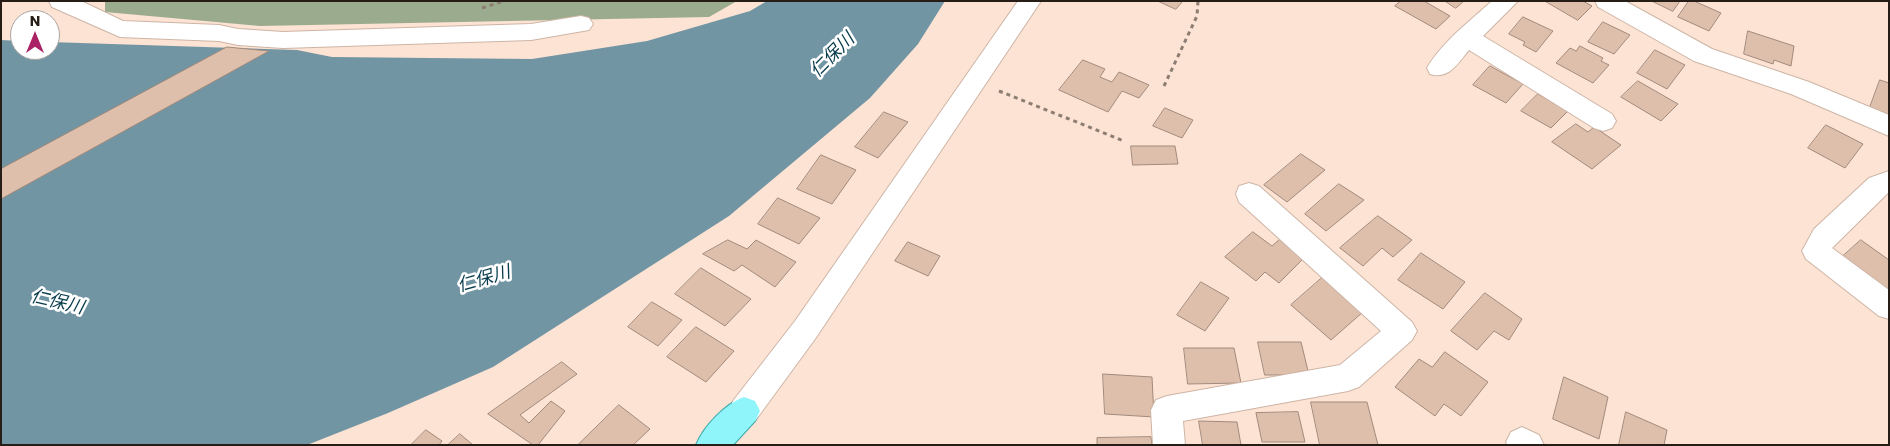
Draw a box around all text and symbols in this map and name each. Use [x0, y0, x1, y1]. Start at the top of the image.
north arrow [10, 10, 60, 60]
text: N [30, 11, 40, 31]
water label: 仁保川 [806, 29, 860, 83]
water label: 仁保川 [455, 262, 513, 298]
water label: 仁保川 [28, 286, 86, 320]

